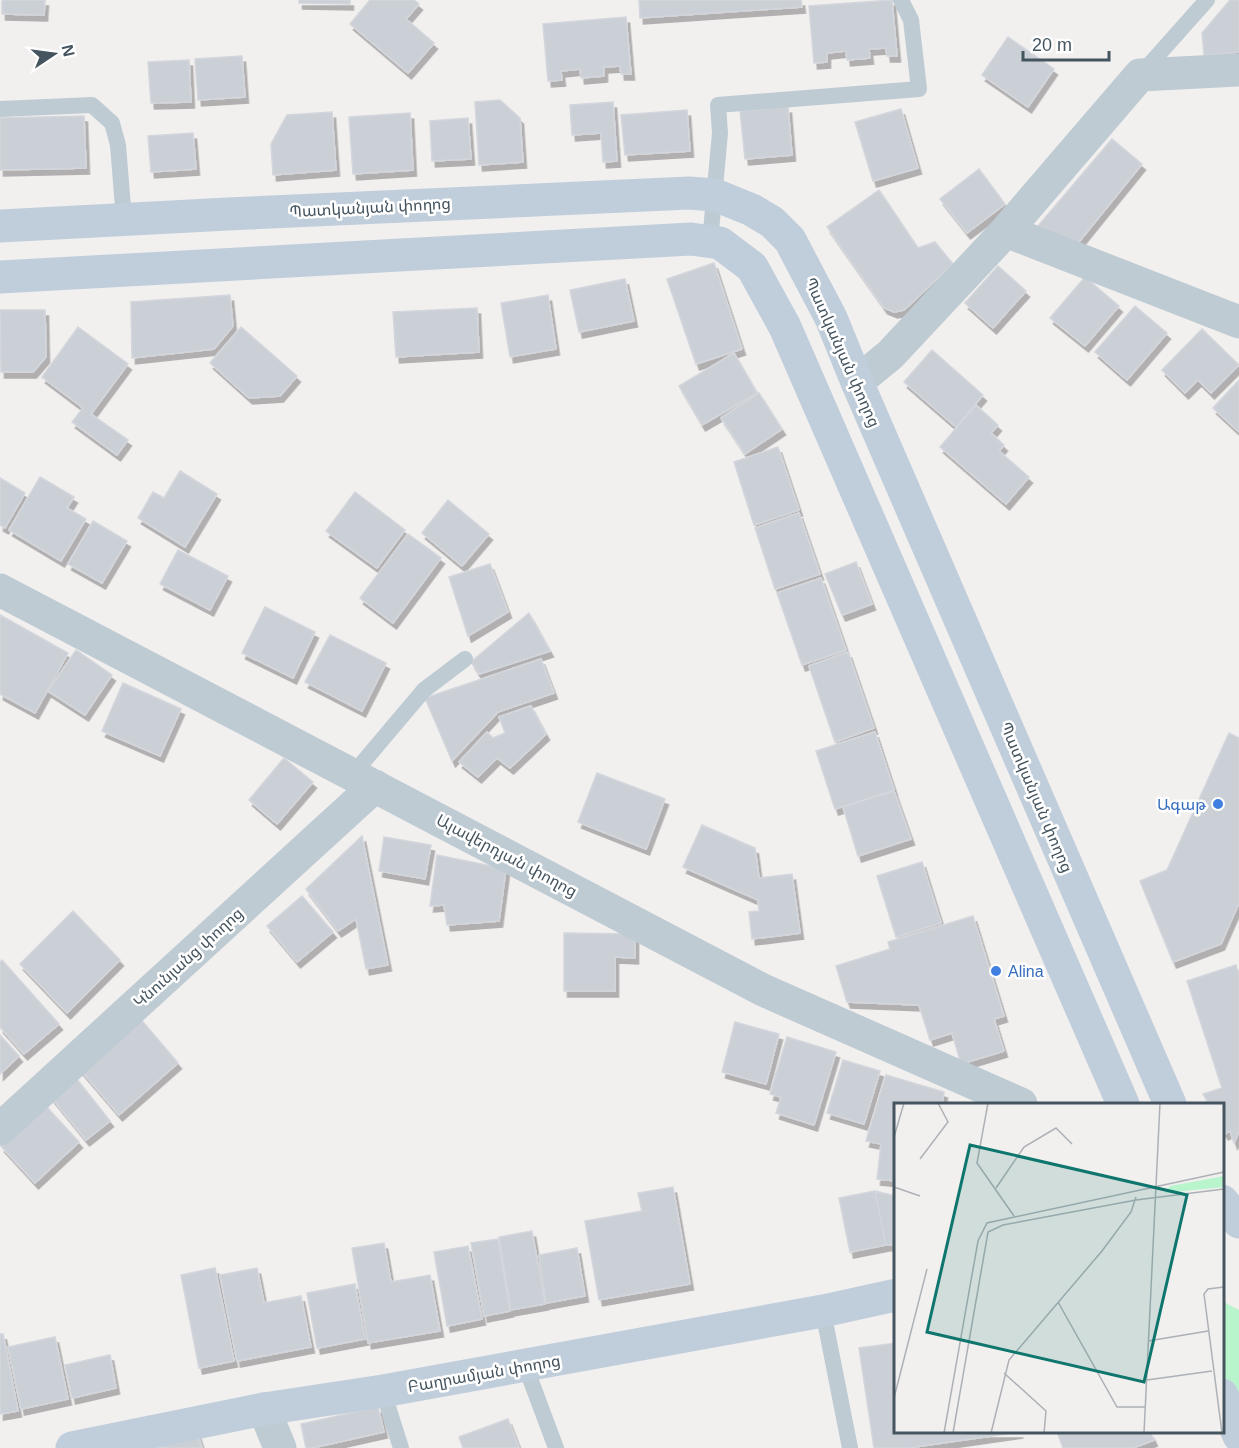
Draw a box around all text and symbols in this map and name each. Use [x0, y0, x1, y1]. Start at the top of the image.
north arrow [24, 24, 84, 84]
scale bar [1023, 24, 1108, 62]
text: 20 m [1032, 35, 1072, 55]
text: N [59, 43, 78, 58]
street label: Պատկանյան փողոց [289, 195, 451, 221]
street label: Պատկանյան փողոց [801, 275, 883, 430]
street label: Պատկանյան փողոց [996, 719, 1076, 875]
place label: Ագաթ [1157, 796, 1206, 814]
marker: Ագաթ [1211, 797, 1225, 811]
street label: Ալավերդյան փողոց [433, 811, 580, 901]
street label: Կնունյանց փողոց [130, 904, 247, 1011]
place label: Alina [1008, 963, 1044, 980]
marker: Alina [989, 964, 1003, 978]
inset map [894, 1103, 1224, 1433]
street label: Բաղրամյան փողոց [406, 1352, 562, 1396]

